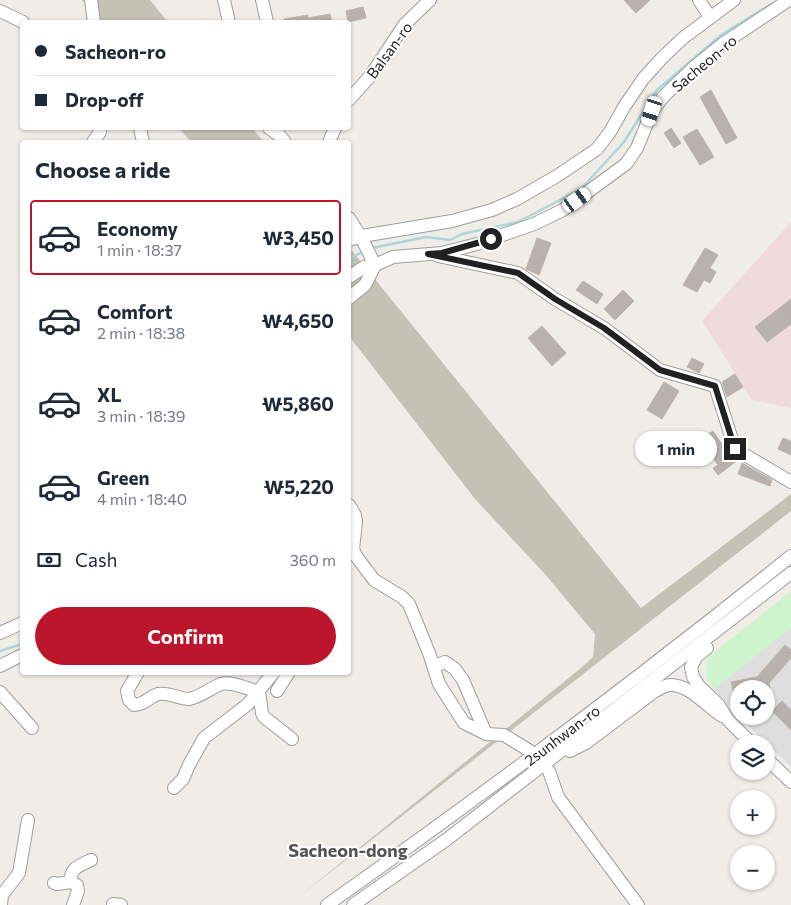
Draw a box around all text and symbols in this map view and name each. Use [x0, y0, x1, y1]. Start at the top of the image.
street label: Balsan-ro [362, 18, 416, 82]
street label: Sacheon-ro [668, 31, 740, 95]
text: Sacheon-ro [65, 40, 166, 63]
text: Drop-off [65, 88, 144, 111]
car [640, 94, 663, 128]
text: Choose a ride [35, 156, 170, 183]
car [560, 185, 593, 215]
icon: car [37, 215, 82, 260]
text: Economy [97, 217, 178, 240]
text: ₩3,450 [263, 226, 334, 249]
route start [480, 228, 502, 250]
text: 1 min · 18:37 [97, 240, 182, 259]
icon: car [37, 298, 82, 343]
text: Comfort [97, 300, 173, 323]
text: ₩4,650 [262, 309, 334, 332]
text: 2 min · 18:38 [97, 323, 185, 342]
icon: car [37, 381, 82, 426]
text: XL [97, 383, 122, 406]
text: ₩5,860 [262, 392, 334, 415]
text: 3 min · 18:39 [97, 406, 186, 425]
callout: 1 min [635, 432, 718, 466]
route end [724, 438, 746, 460]
text: 1 min [657, 439, 695, 458]
icon: car [37, 464, 82, 509]
text: Green [97, 466, 149, 489]
text: ₩5,220 [264, 475, 334, 498]
text: 4 min · 18:40 [97, 489, 187, 508]
icon: cash [35, 546, 63, 574]
text: Cash [75, 548, 117, 571]
text: 360 m [290, 550, 336, 569]
button: Confirm [35, 607, 336, 665]
map controls [730, 680, 775, 890]
button: locate [730, 680, 775, 725]
street label: 2sunhwan-ro [521, 701, 603, 769]
button: layers [730, 735, 775, 780]
button: + [730, 790, 775, 835]
district label: Sacheon-dong [288, 839, 408, 861]
button: − [730, 845, 775, 890]

